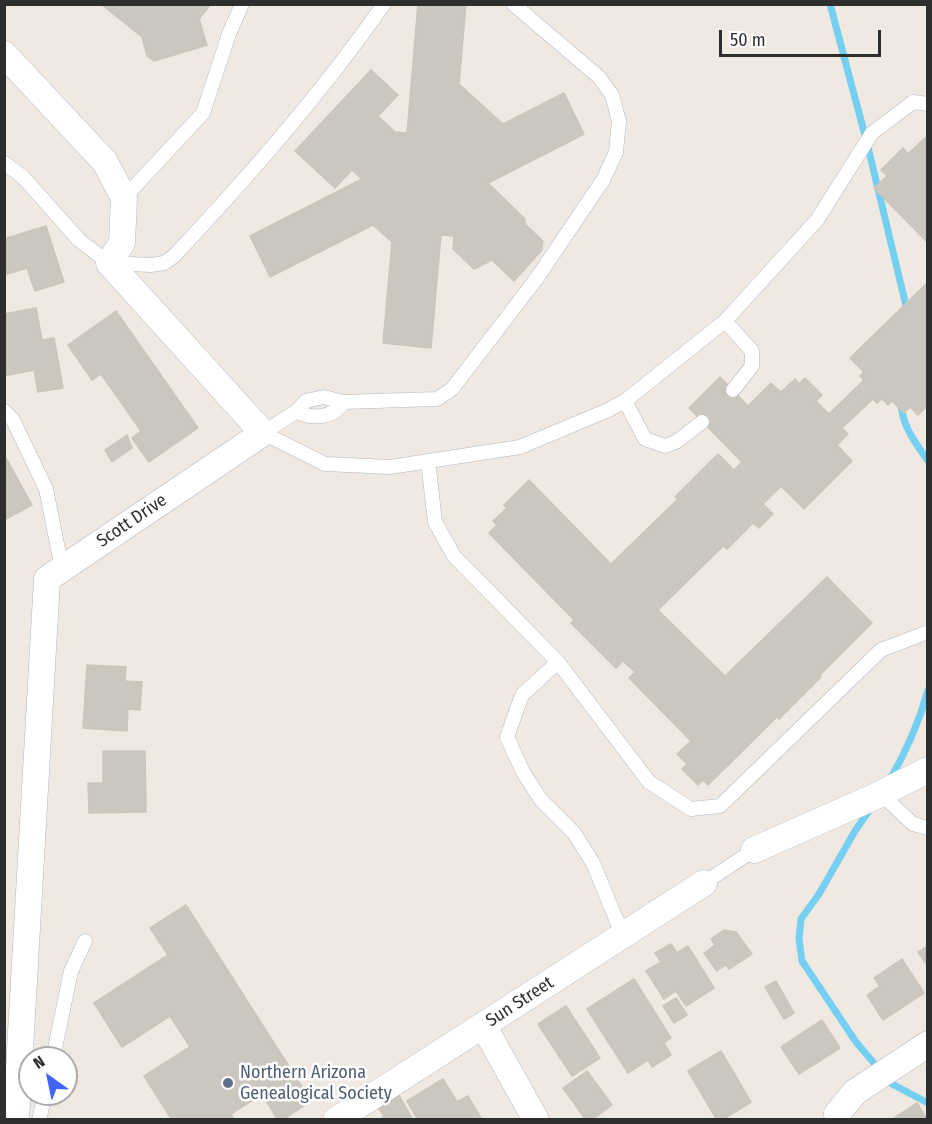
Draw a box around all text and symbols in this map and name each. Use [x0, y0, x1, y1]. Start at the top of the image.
scale bar [722, 18, 884, 56]
text: 50 m [730, 29, 766, 51]
street label: Scott Drive [93, 490, 171, 552]
street label: Sun Street [482, 972, 558, 1032]
north arrow [18, 1046, 78, 1106]
text: N [30, 1052, 48, 1073]
place label: Northern Arizona Genealogical Society [240, 1062, 392, 1104]
marker: Northern Arizona Genealogical Society [221, 1076, 235, 1090]

